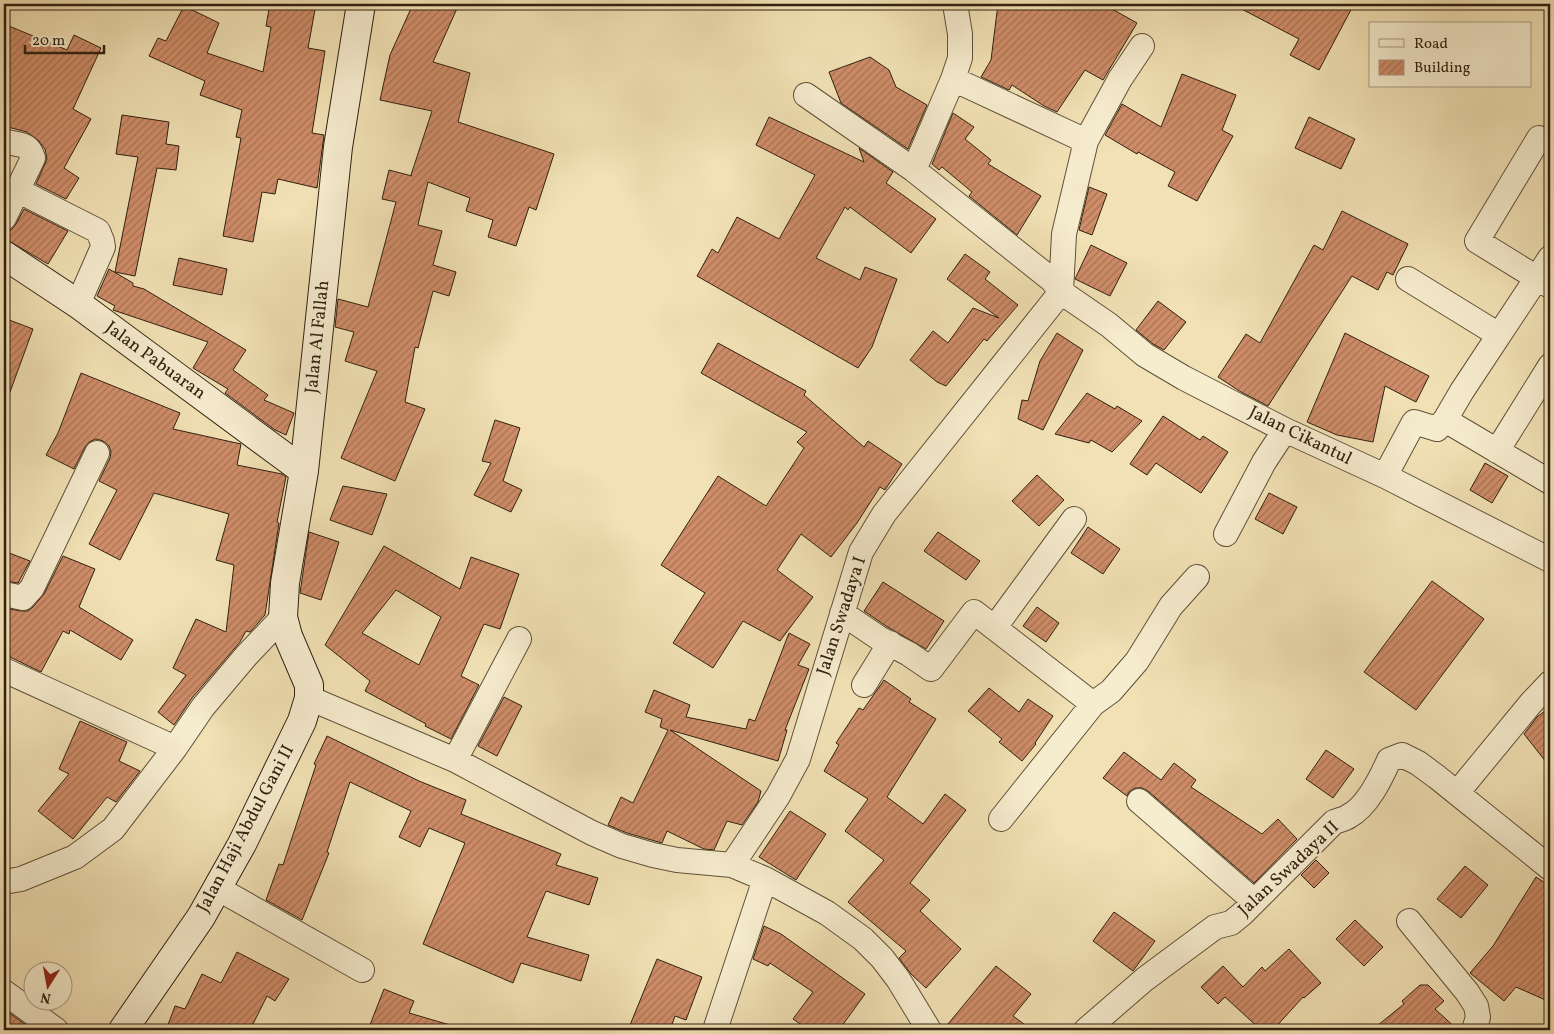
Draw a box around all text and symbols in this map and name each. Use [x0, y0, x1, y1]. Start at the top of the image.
scale bar [25, 22, 104, 54]
legend [1369, 22, 1532, 88]
text: 20 m [32, 31, 65, 52]
text: Road [1414, 34, 1448, 55]
text: Building [1414, 58, 1471, 79]
street label: Jalan Al Fallah [300, 279, 336, 395]
street label: Jalan Pabuaran [99, 316, 211, 406]
street label: Jalan Cikantul [1244, 400, 1356, 472]
street label: Jalan Swadaya I [811, 553, 873, 679]
street label: Jalan Haji Abdul Gani II [191, 741, 301, 917]
street label: Jalan Swadaya II [1233, 816, 1345, 922]
north arrow [22, 962, 72, 1012]
text: N [39, 987, 53, 1008]

